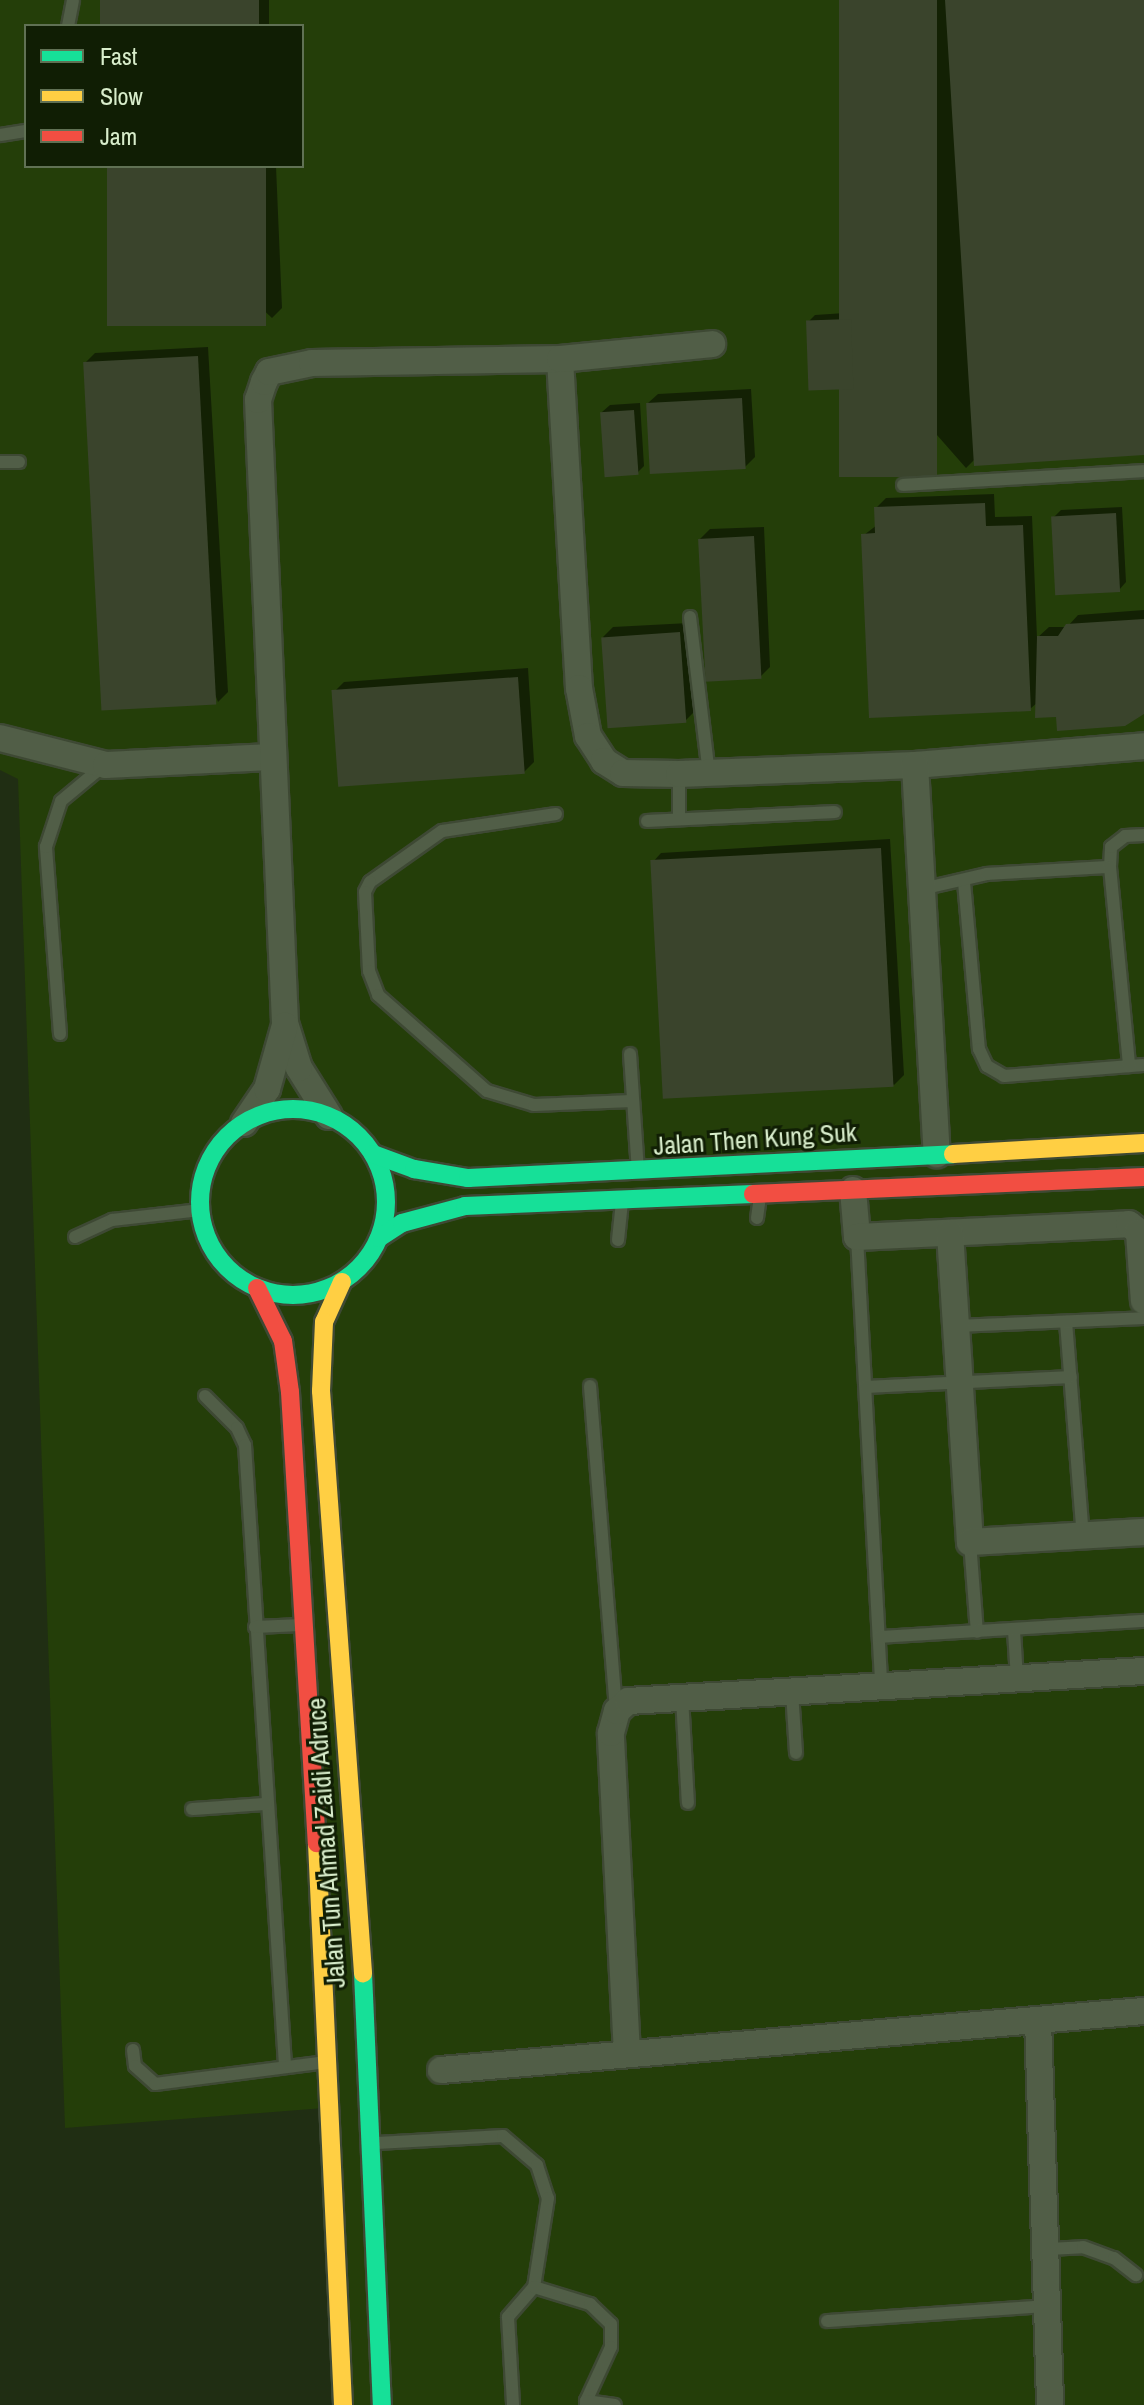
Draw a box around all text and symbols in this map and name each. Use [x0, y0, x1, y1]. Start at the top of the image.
legend [24, 24, 304, 168]
text: Fast [100, 40, 137, 72]
text: Slow [100, 80, 143, 112]
text: Jam [100, 120, 137, 152]
street label: Jalan Then Kung Suk [652, 1116, 858, 1162]
street label: Jalan Tun Ahmad Zaidi Adruce [300, 1696, 352, 1990]

